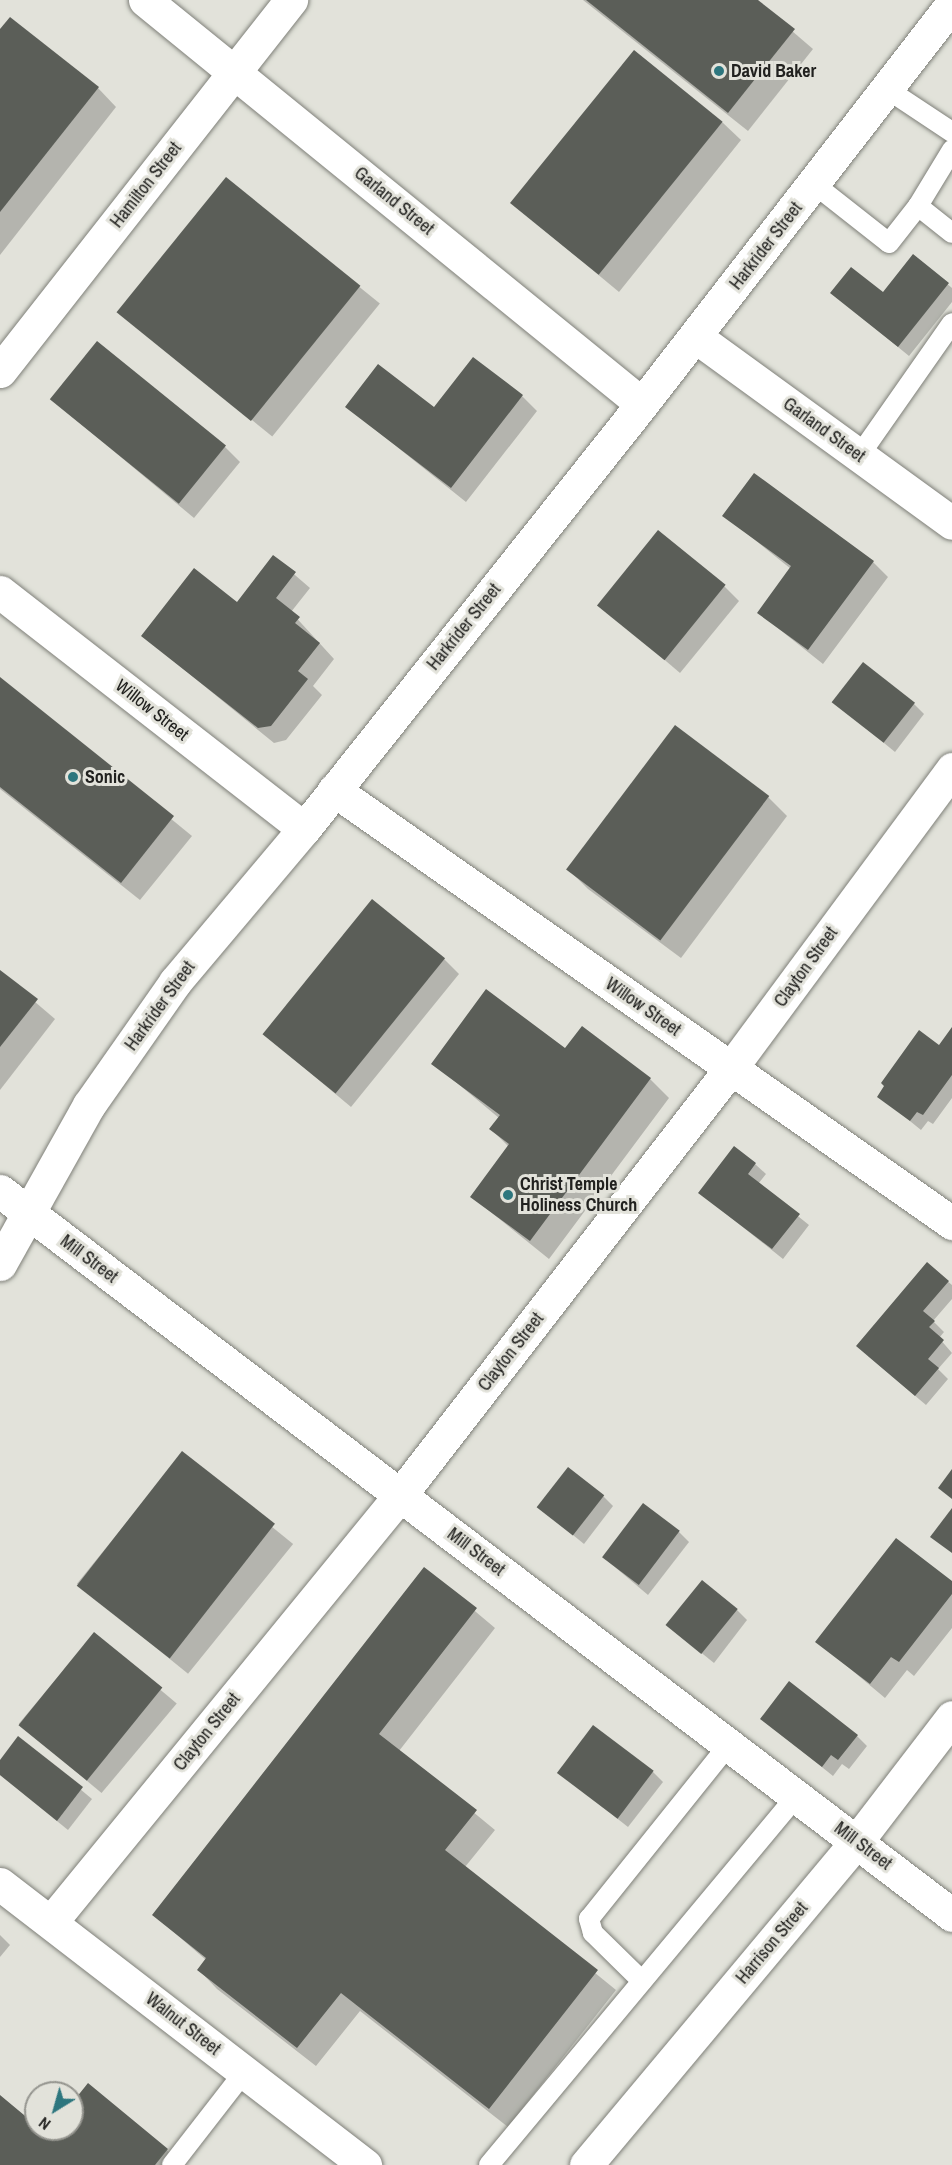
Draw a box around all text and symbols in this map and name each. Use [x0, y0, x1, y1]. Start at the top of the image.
place label: David Baker [731, 60, 816, 82]
marker: David Baker [712, 64, 726, 78]
street label: Hamilton Street [106, 138, 186, 232]
street label: Garland Street [350, 162, 438, 240]
street label: Harkrider Street [725, 198, 807, 294]
street label: Garland Street [779, 393, 869, 467]
street label: Harkrider Street [423, 579, 505, 675]
street label: Willow Street [111, 675, 193, 745]
place label: Sonic [85, 766, 125, 788]
marker: Sonic [66, 770, 80, 784]
street label: Clayton Street [770, 923, 842, 1011]
street label: Harkrider Street [120, 957, 200, 1055]
street label: Willow Street [601, 973, 685, 1041]
place label: Christ Temple Holiness Church [520, 1174, 637, 1216]
marker: Christ Temple Holiness Church [501, 1188, 515, 1202]
street label: Mill Street [56, 1230, 122, 1288]
street label: Clayton Street [474, 1309, 548, 1395]
street label: Mill Street [443, 1523, 509, 1581]
street label: Clayton Street [169, 1689, 245, 1775]
street label: Mill Street [830, 1817, 896, 1875]
street label: Harrison Street [732, 1898, 812, 1988]
street label: Walnut Street [141, 1988, 225, 2060]
north arrow [24, 2081, 84, 2141]
text: N [34, 2112, 55, 2135]

